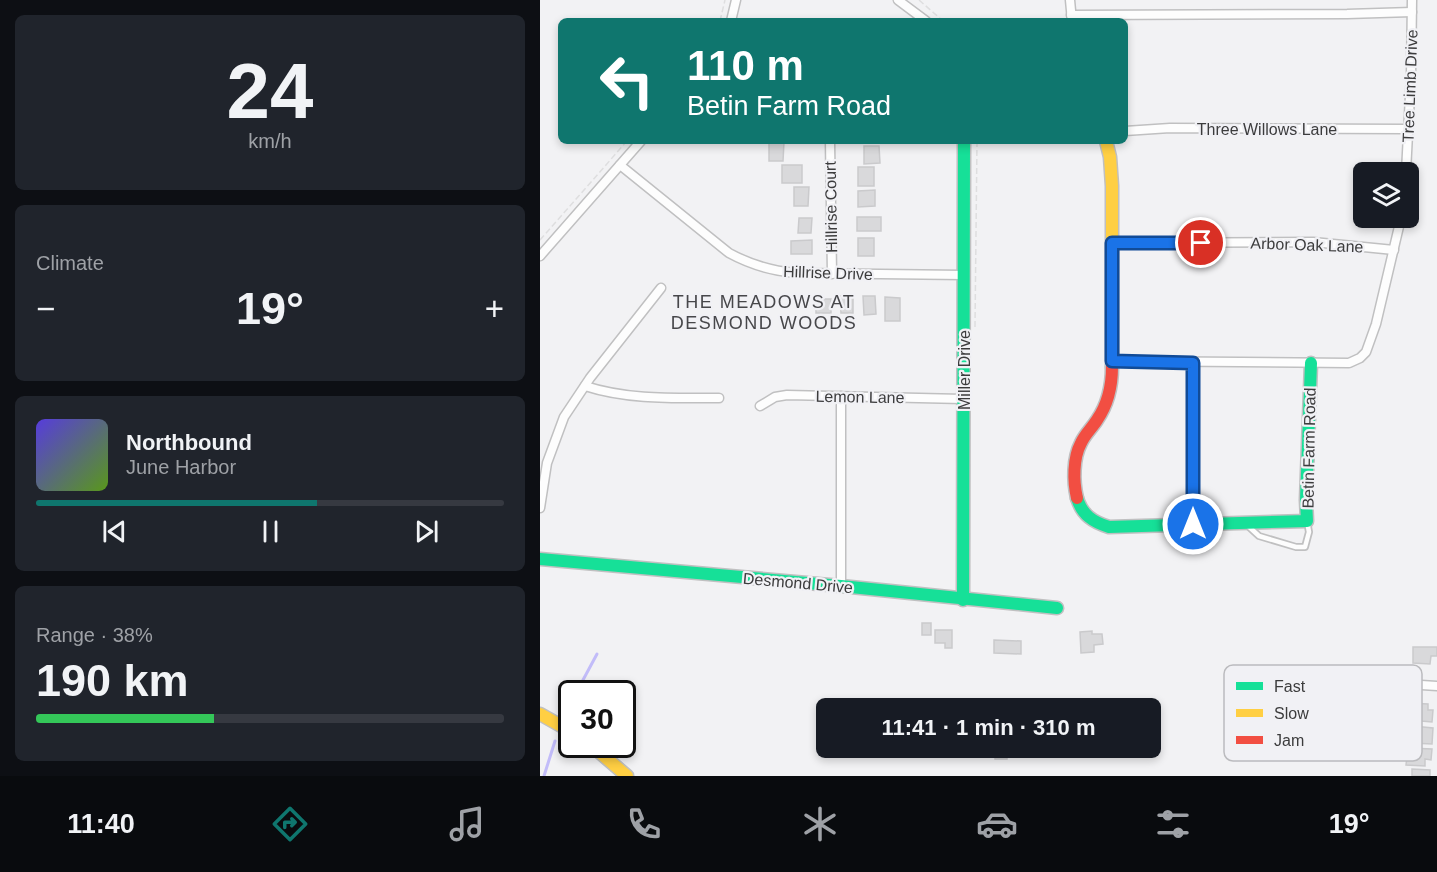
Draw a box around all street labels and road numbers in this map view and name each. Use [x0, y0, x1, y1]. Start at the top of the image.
street label: Tree Limb Drive [1400, 29, 1420, 143]
street label: Three Willows Lane [1197, 121, 1337, 138]
street label: Hillrise Court [822, 161, 840, 253]
street label: Arbor Oak Lane [1250, 235, 1364, 255]
street label: Hillrise Drive [783, 263, 873, 283]
street label: Miller Drive [956, 330, 973, 410]
street label: Betin Farm Road [1299, 387, 1319, 509]
street label: Lemon Lane [815, 388, 905, 406]
street label: Desmond Drive [742, 570, 854, 596]

